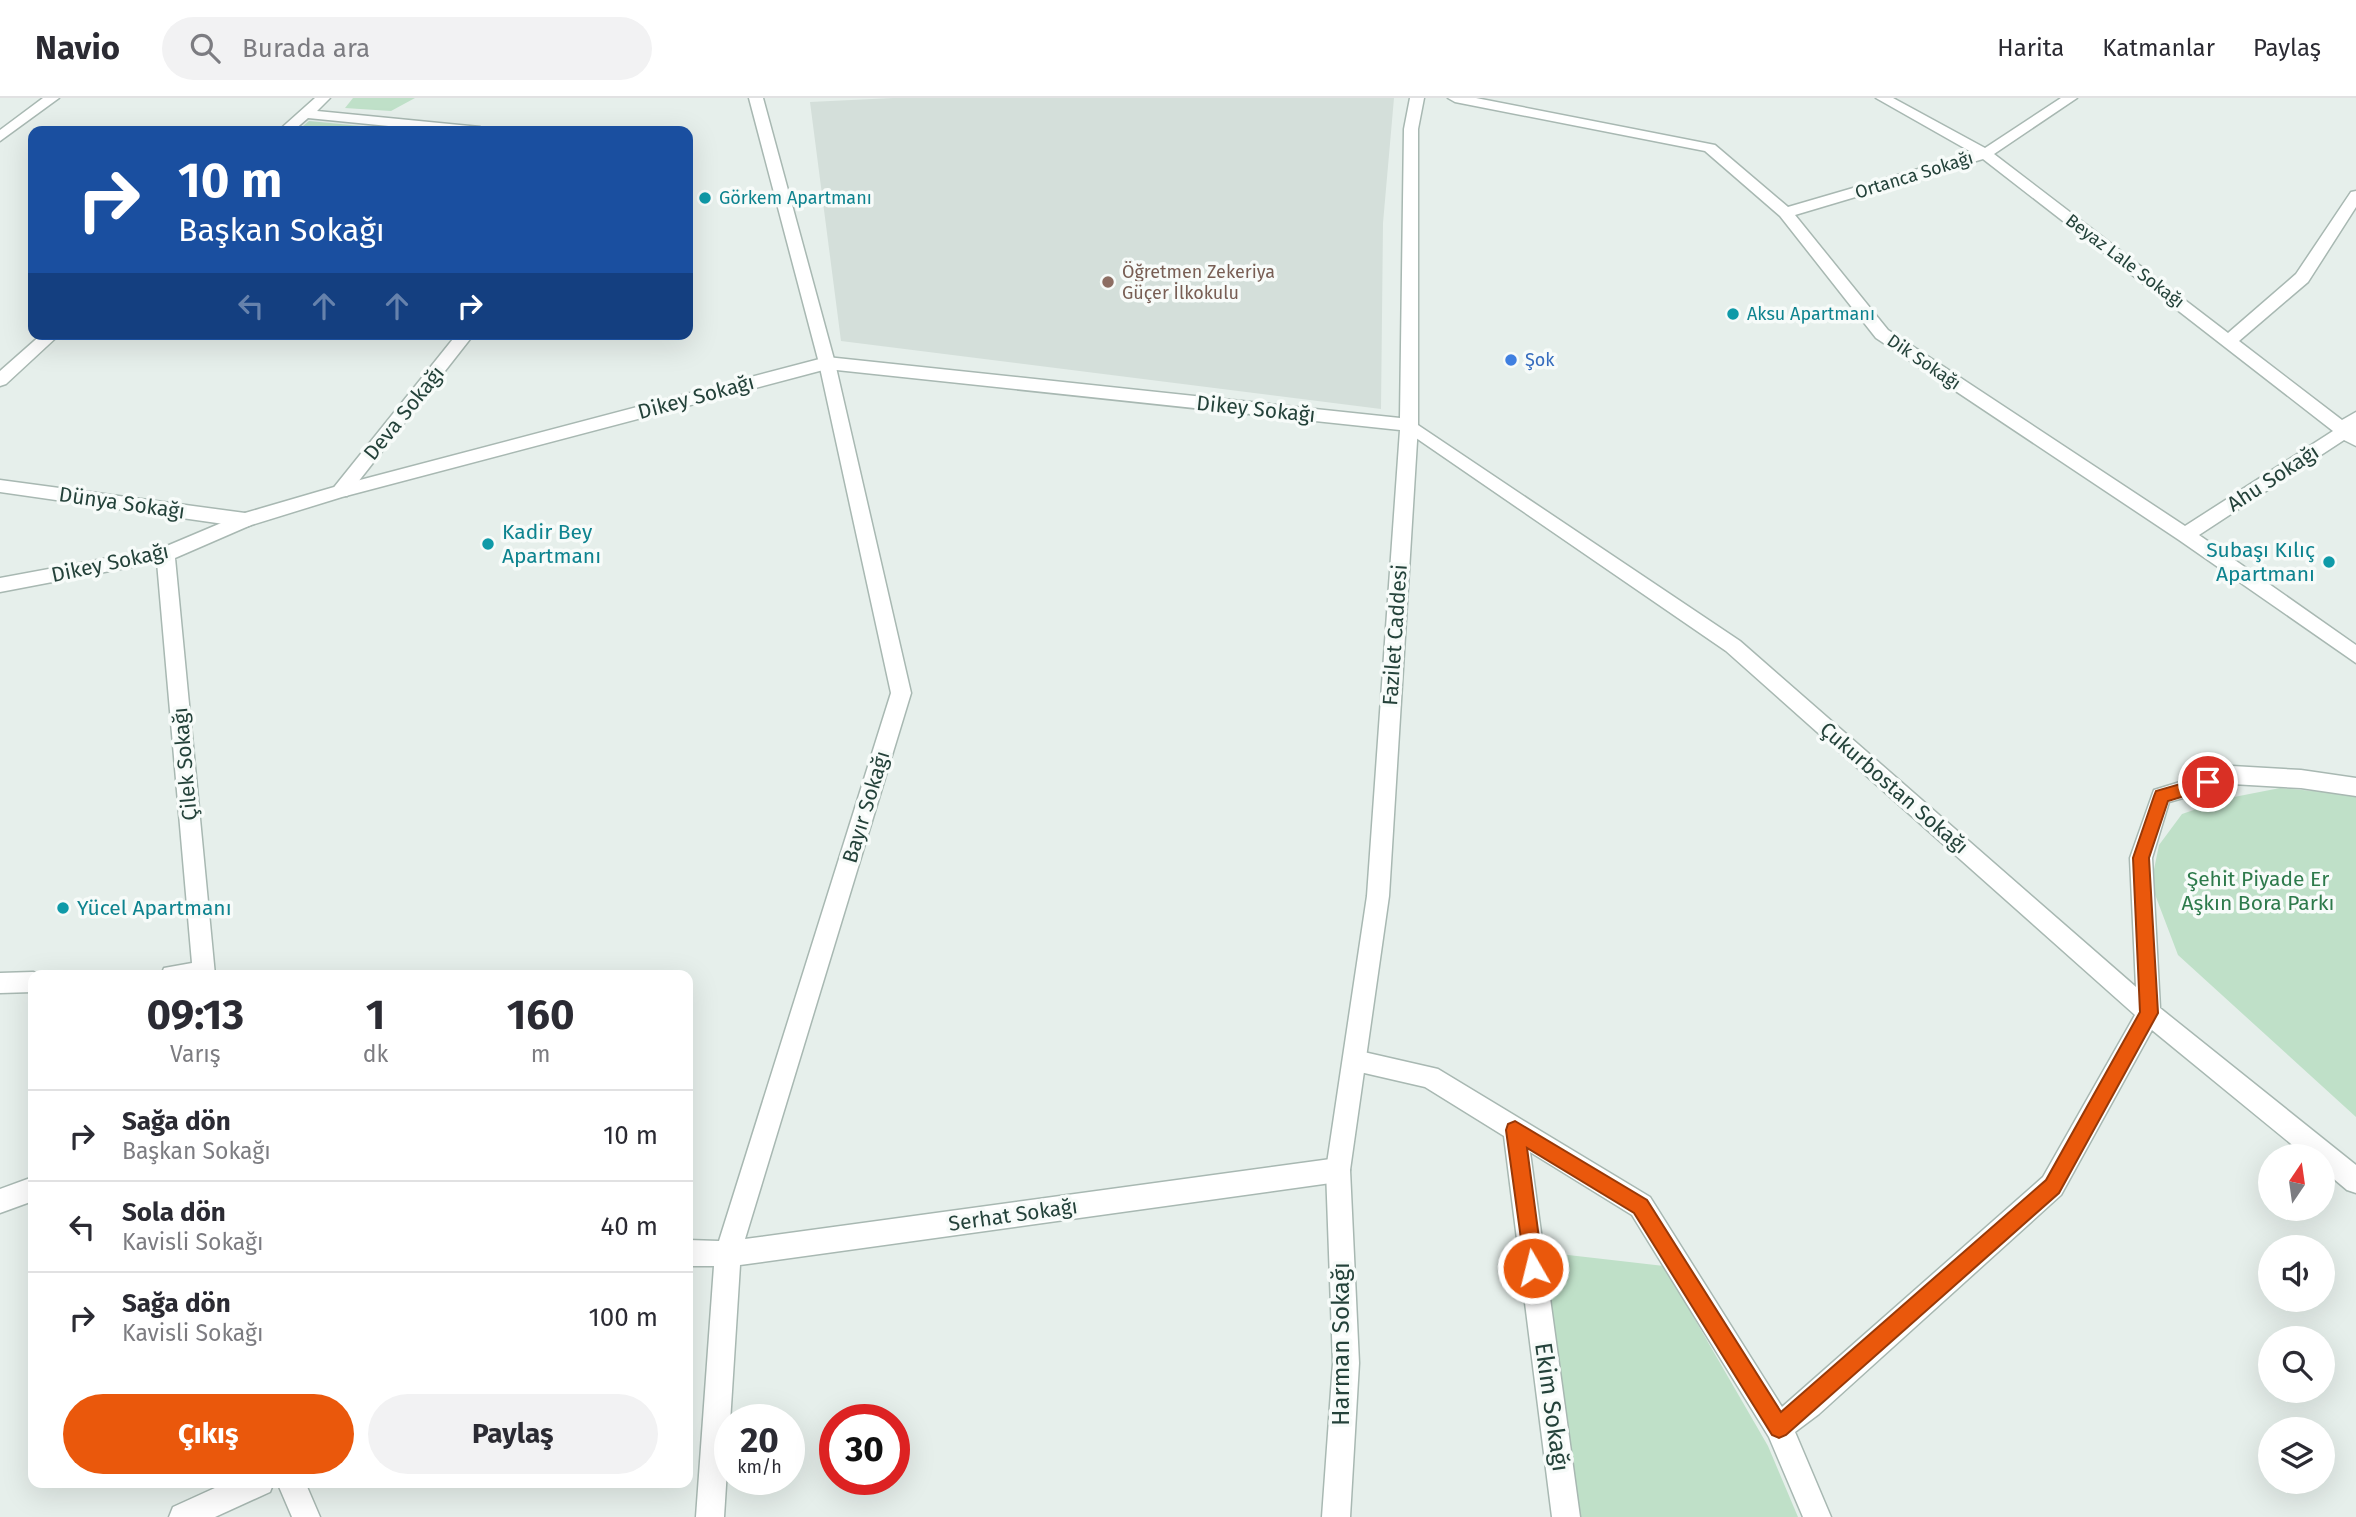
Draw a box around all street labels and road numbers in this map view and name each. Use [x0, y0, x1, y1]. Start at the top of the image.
street label: Ortanca Sokağı [1852, 147, 1976, 203]
street label: Beyaz Lale Sokağı [2061, 209, 2189, 313]
street label: Dik Sokağı [1883, 329, 1965, 395]
street label: Deva Sokağı [358, 360, 450, 466]
street label: Dikey Sokağı [635, 369, 757, 425]
street label: Dikey Sokağı [1195, 390, 1317, 428]
street label: Ahu Sokağı [2222, 439, 2324, 517]
street label: Dünya Sokağı [57, 481, 187, 525]
street label: Dikey Sokağı [49, 538, 171, 588]
street label: Fazilet Caddesi [1377, 564, 1413, 706]
street label: Çilek Sokağı [167, 706, 203, 822]
street label: Çukurbostan Sokağı [1815, 717, 1973, 859]
street label: Bayır Sokağı [837, 748, 895, 866]
street label: Serhat Sokağı [947, 1193, 1079, 1237]
street label: Harman Sokağı [1327, 1262, 1355, 1426]
street label: Ekim Sokağı [1529, 1341, 1575, 1473]

